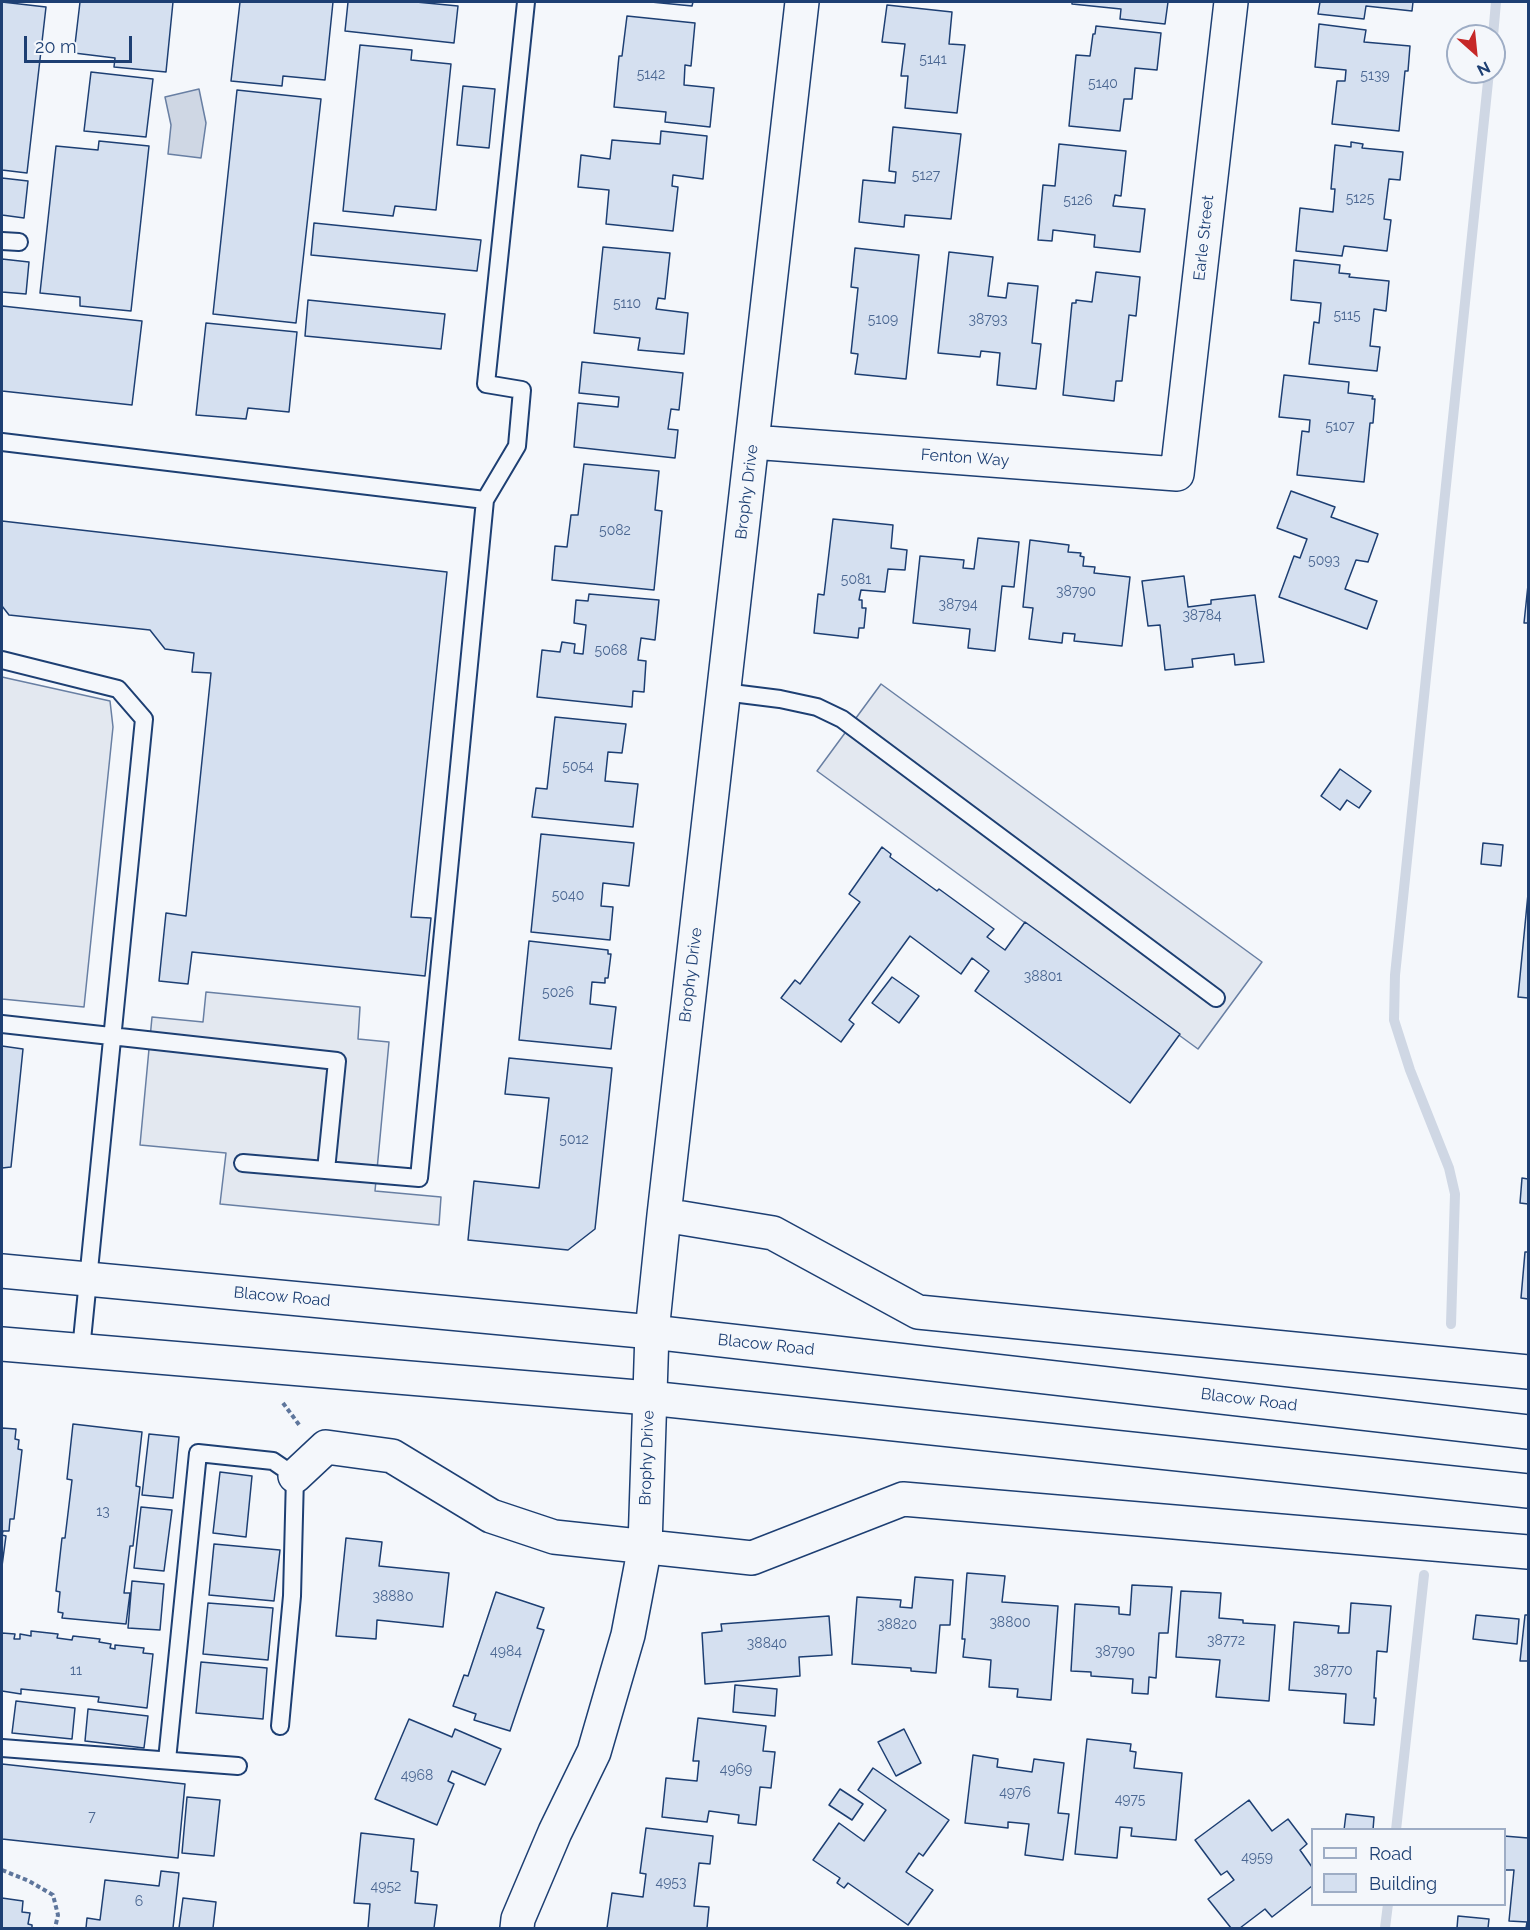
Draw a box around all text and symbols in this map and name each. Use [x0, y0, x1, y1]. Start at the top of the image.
scale bar [27, 24, 135, 62]
north arrow [1446, 24, 1506, 84]
text: 20 m [35, 36, 77, 57]
house number: 5141 [919, 52, 947, 68]
text: N [1474, 57, 1493, 80]
house number: 5142 [637, 67, 665, 83]
house number: 5139 [1360, 68, 1390, 84]
house number: 5140 [1088, 76, 1118, 92]
house number: 5127 [912, 168, 940, 184]
house number: 5125 [1346, 191, 1374, 207]
house number: 5126 [1063, 193, 1093, 209]
street label: Earle Street [1190, 194, 1218, 282]
house number: 5110 [613, 296, 641, 312]
house number: 5115 [1333, 308, 1361, 324]
house number: 5109 [868, 312, 898, 328]
house number: 38793 [969, 312, 1007, 328]
house number: 5107 [1325, 419, 1355, 435]
street label: Brophy Drive [732, 443, 762, 541]
street label: Fenton Way [920, 445, 1010, 471]
house number: 5082 [599, 523, 631, 539]
house number: 5093 [1308, 553, 1340, 569]
house number: 5081 [841, 572, 871, 588]
house number: 38790 [1056, 584, 1096, 600]
house number: 38794 [938, 597, 978, 613]
house number: 38784 [1182, 608, 1222, 624]
house number: 5068 [595, 643, 627, 659]
house number: 5054 [562, 759, 594, 775]
house number: 5040 [552, 888, 584, 904]
street label: Brophy Drive [676, 926, 706, 1024]
house number: 38801 [1024, 969, 1062, 985]
house number: 5026 [542, 985, 574, 1001]
house number: 5012 [559, 1132, 589, 1148]
street label: Blacow Road [233, 1283, 331, 1311]
street label: Blacow Road [717, 1330, 815, 1360]
street label: Blacow Road [1200, 1385, 1298, 1415]
street label: Brophy Drive [636, 1410, 658, 1506]
house number: 13 [96, 1504, 110, 1520]
house number: 38880 [373, 1589, 413, 1605]
house number: 38800 [989, 1615, 1031, 1631]
house number: 38820 [877, 1617, 917, 1633]
house number: 38772 [1207, 1633, 1245, 1649]
house number: 38840 [747, 1636, 787, 1652]
house number: 4984 [490, 1644, 522, 1660]
house number: 38790 [1095, 1644, 1135, 1660]
house number: 11 [70, 1663, 82, 1679]
house number: 38770 [1313, 1663, 1353, 1679]
house number: 4969 [720, 1762, 752, 1778]
house number: 4968 [401, 1768, 433, 1784]
house number: 4976 [999, 1785, 1031, 1801]
house number: 4975 [1115, 1792, 1145, 1808]
house number: 7 [88, 1809, 96, 1825]
legend [1311, 1828, 1506, 1906]
text: Road [1369, 1843, 1412, 1864]
house number: 4959 [1241, 1850, 1273, 1866]
text: Building [1369, 1873, 1437, 1894]
house number: 4953 [656, 1875, 686, 1891]
house number: 4952 [371, 1879, 401, 1895]
house number: 6 [135, 1894, 143, 1910]

